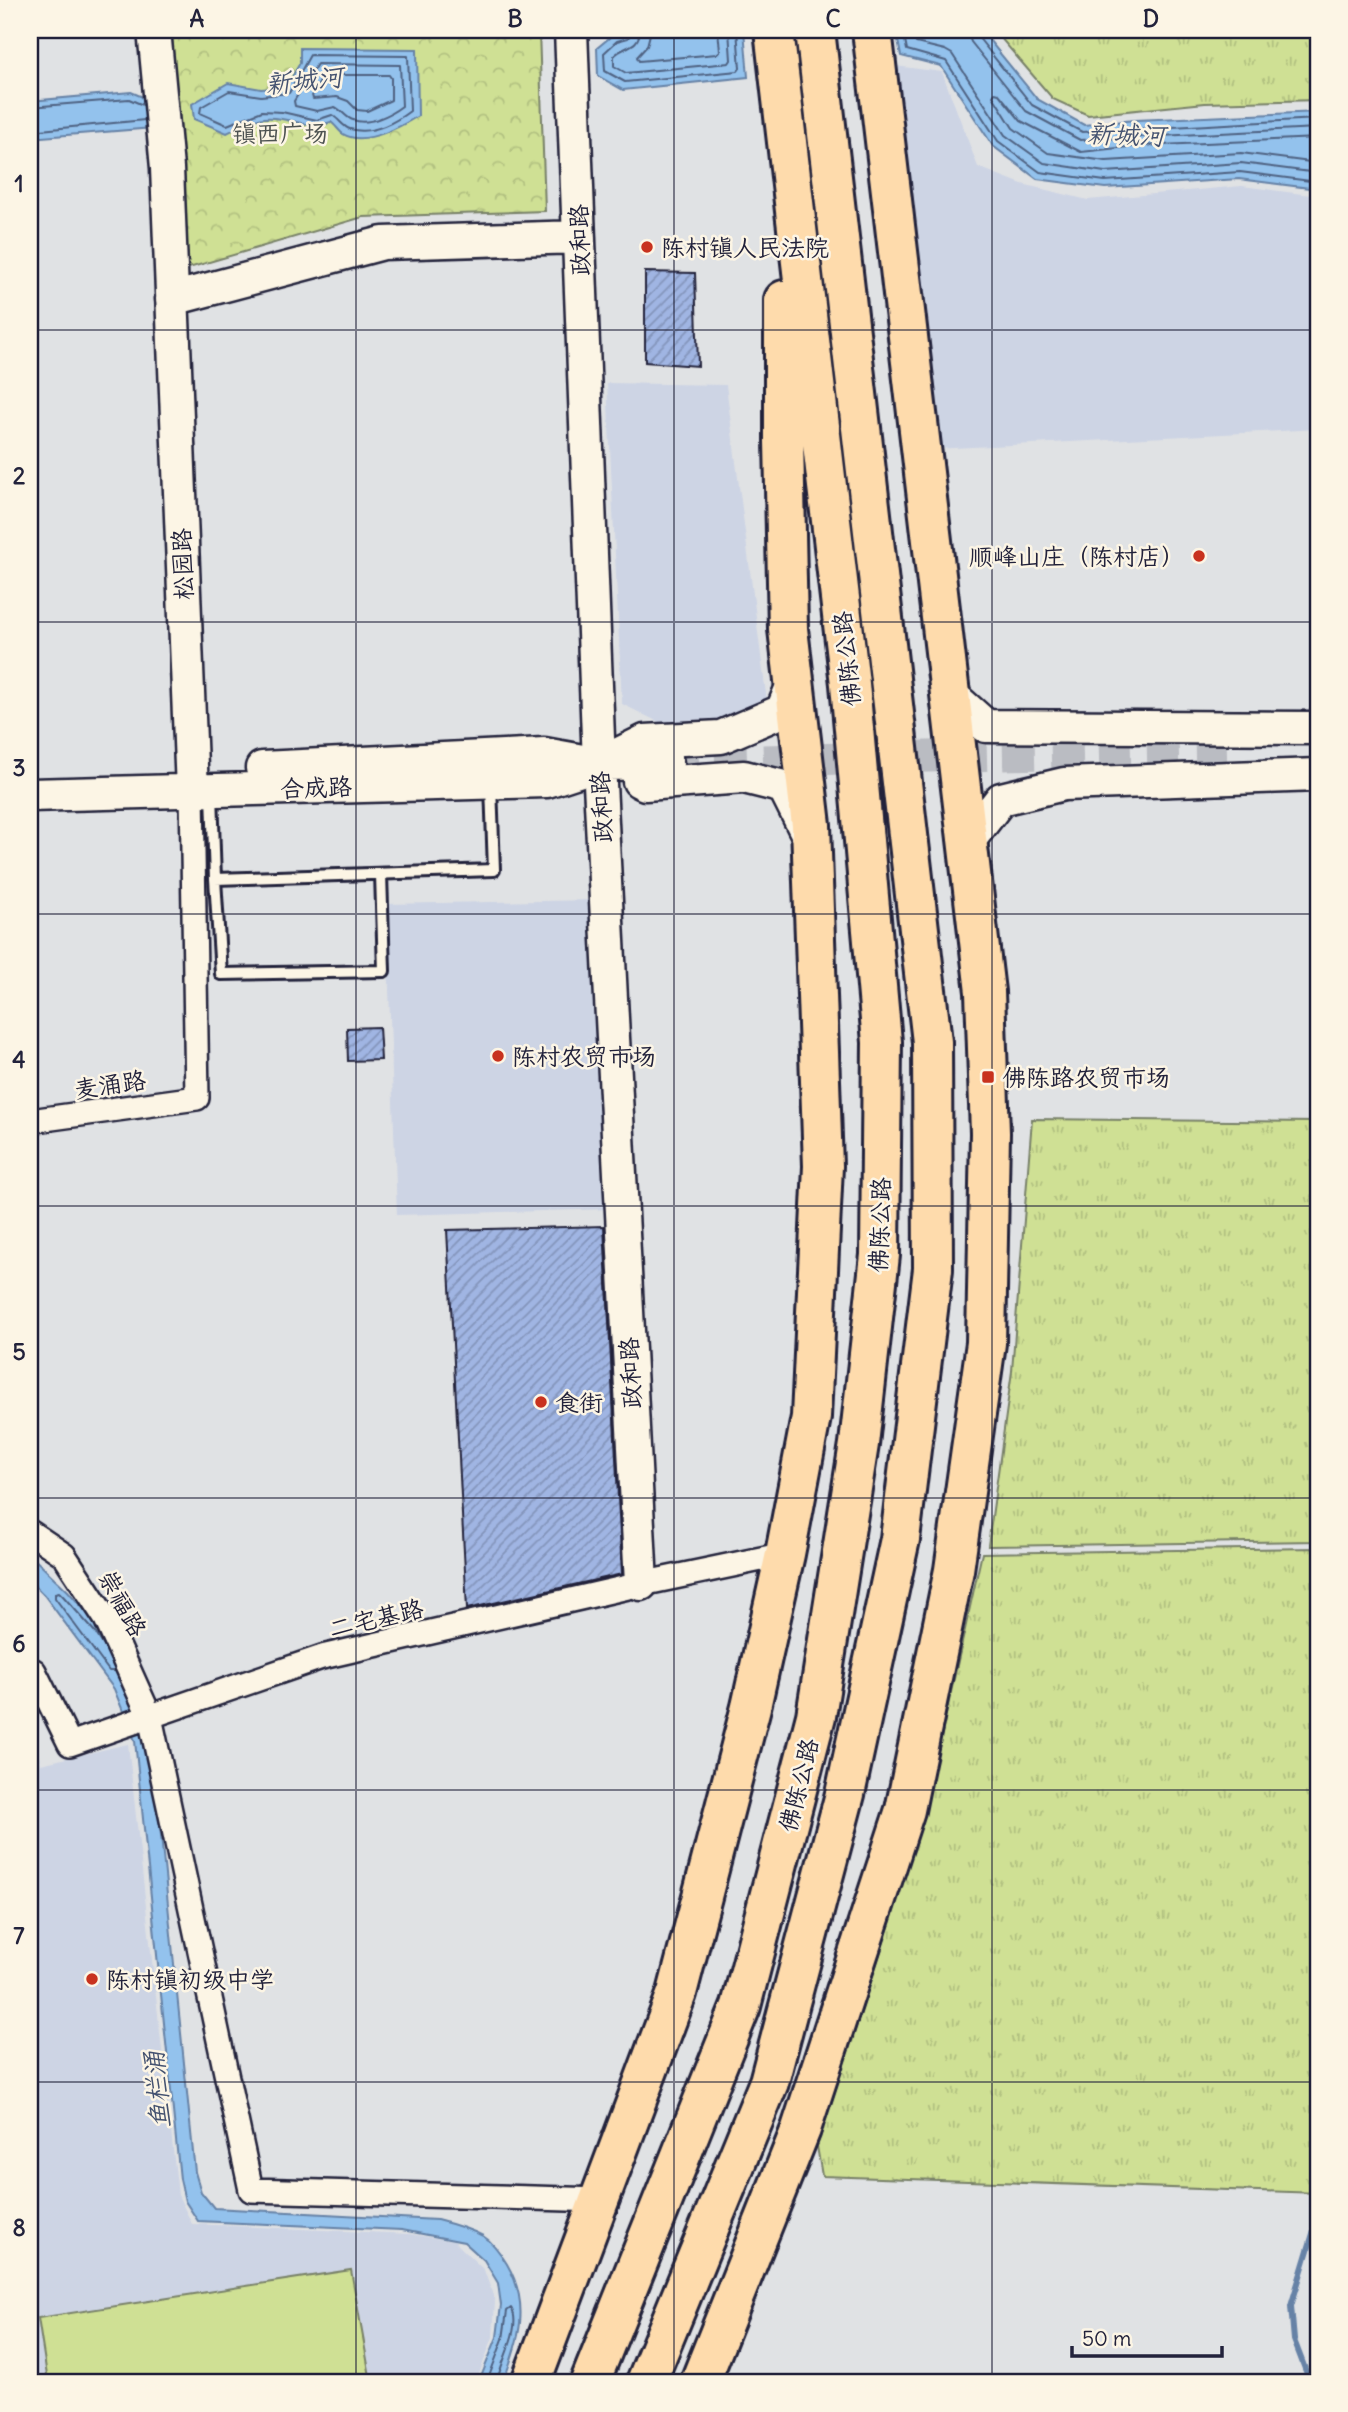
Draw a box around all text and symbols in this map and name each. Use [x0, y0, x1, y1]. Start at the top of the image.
text: A [190, 4, 205, 33]
text: B [507, 4, 523, 33]
text: C [825, 4, 841, 33]
text: D [1143, 4, 1159, 33]
water label: 新城河 [263, 59, 348, 100]
water label: 新城河 [1086, 116, 1170, 152]
park label: 镇西广场 [232, 118, 328, 148]
text: 1 [14, 169, 24, 198]
street label: 政和路 [563, 203, 595, 277]
place label: 陈村镇人民法院 [661, 232, 829, 262]
marker: 陈村镇人民法院 [639, 239, 655, 255]
text: 2 [13, 461, 26, 490]
street label: 松园路 [166, 527, 198, 601]
place label: 顺峰山庄（陈村店） [969, 541, 1185, 571]
marker: 顺峰山庄（陈村店） [1191, 548, 1207, 564]
street label: 佛陈公路 [826, 610, 866, 708]
text: 3 [12, 753, 26, 782]
street label: 政和路 [584, 770, 618, 844]
street label: 合成路 [279, 771, 353, 803]
place label: 陈村农贸市场 [512, 1041, 656, 1071]
text: 4 [12, 1045, 26, 1074]
marker: 陈村农贸市场 [490, 1048, 506, 1064]
place label: 佛陈路农贸市场 [1002, 1062, 1170, 1092]
street label: 麦涌路 [72, 1064, 148, 1104]
marker: 佛陈路农贸市场 [980, 1069, 996, 1085]
street label: 佛陈公路 [862, 1177, 896, 1273]
street label: 政和路 [613, 1336, 647, 1410]
text: 5 [12, 1337, 26, 1366]
place label: 食街 [555, 1387, 603, 1417]
marker: 食街 [533, 1394, 549, 1410]
street label: 崇福路 [92, 1564, 154, 1642]
street label: 二宅基路 [326, 1593, 426, 1643]
text: 6 [12, 1629, 26, 1658]
street label: 佛陈公路 [772, 1735, 824, 1835]
text: 7 [13, 1921, 25, 1950]
place label: 陈村镇初级中学 [106, 1964, 274, 1994]
marker: 陈村镇初级中学 [84, 1971, 100, 1987]
water label: 鱼栏涌 [136, 2049, 177, 2131]
text: 8 [12, 2213, 26, 2242]
scale bar [1072, 2314, 1222, 2358]
text: 50 m [1082, 2325, 1131, 2352]

